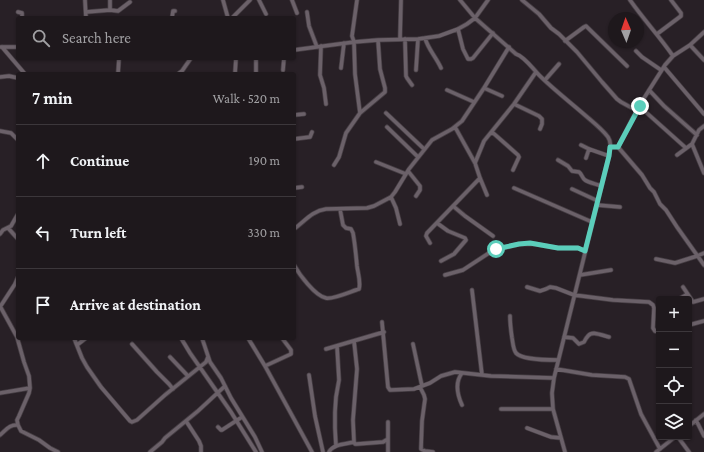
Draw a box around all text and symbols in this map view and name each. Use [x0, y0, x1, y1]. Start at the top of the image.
north arrow [608, 12, 644, 48]
search box [16, 16, 296, 60]
icon: search [30, 27, 52, 49]
text: Search here [62, 30, 131, 46]
text: 7 min [32, 89, 73, 108]
text: Walk · 520 m [213, 91, 280, 106]
route end [631, 97, 649, 115]
icon: ahead [32, 150, 54, 172]
text: Continue [70, 153, 129, 169]
text: 190 m [249, 153, 280, 168]
icon: left [32, 222, 54, 244]
text: Turn left [70, 225, 126, 241]
text: 330 m [247, 225, 280, 240]
route start [487, 240, 505, 258]
icon: arrive [32, 294, 54, 316]
map controls [656, 296, 692, 440]
button: + [656, 296, 692, 332]
text: Arrive at destination [70, 297, 201, 313]
button: − [656, 332, 692, 368]
button: locate [656, 368, 692, 404]
button: layers [656, 404, 692, 440]

